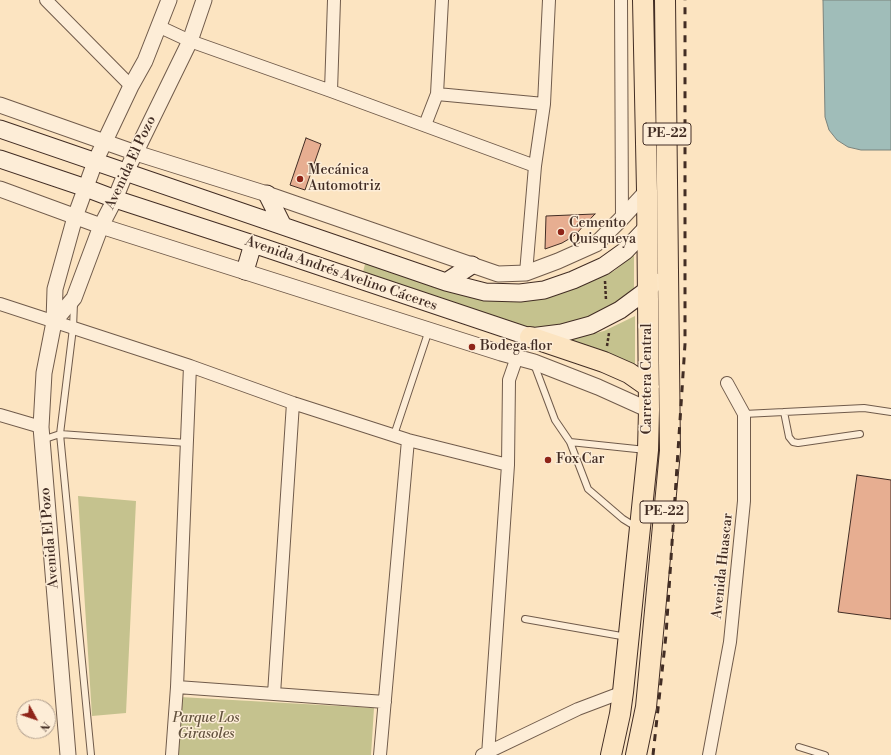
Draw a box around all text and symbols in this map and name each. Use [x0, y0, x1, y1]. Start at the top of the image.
street label: Avenida El Pozo [102, 113, 160, 213]
road number: PE-22 [643, 123, 691, 145]
place label: Mecánica Automotriz [308, 163, 381, 196]
marker: Mecánica Automotriz [295, 174, 305, 184]
place label: Cemento Quisqueya [569, 216, 636, 248]
marker: Cemento Quisqueya [556, 227, 566, 237]
street label: Avenida Andrés Avelino Cáceres [243, 233, 439, 315]
street label: Carretera Central [640, 323, 656, 435]
place label: Bodega flor [480, 339, 552, 355]
marker: Bodega flor [467, 342, 477, 352]
place label: Fox Car [556, 452, 605, 468]
marker: Fox Car [543, 455, 553, 465]
street label: Avenida El Pozo [37, 487, 63, 589]
road number: PE-22 [640, 501, 688, 523]
street label: Avenida Huascar [709, 512, 737, 620]
north arrow [16, 699, 56, 739]
park label: Parque Los Girasoles [172, 711, 240, 744]
text: N [36, 718, 53, 734]

